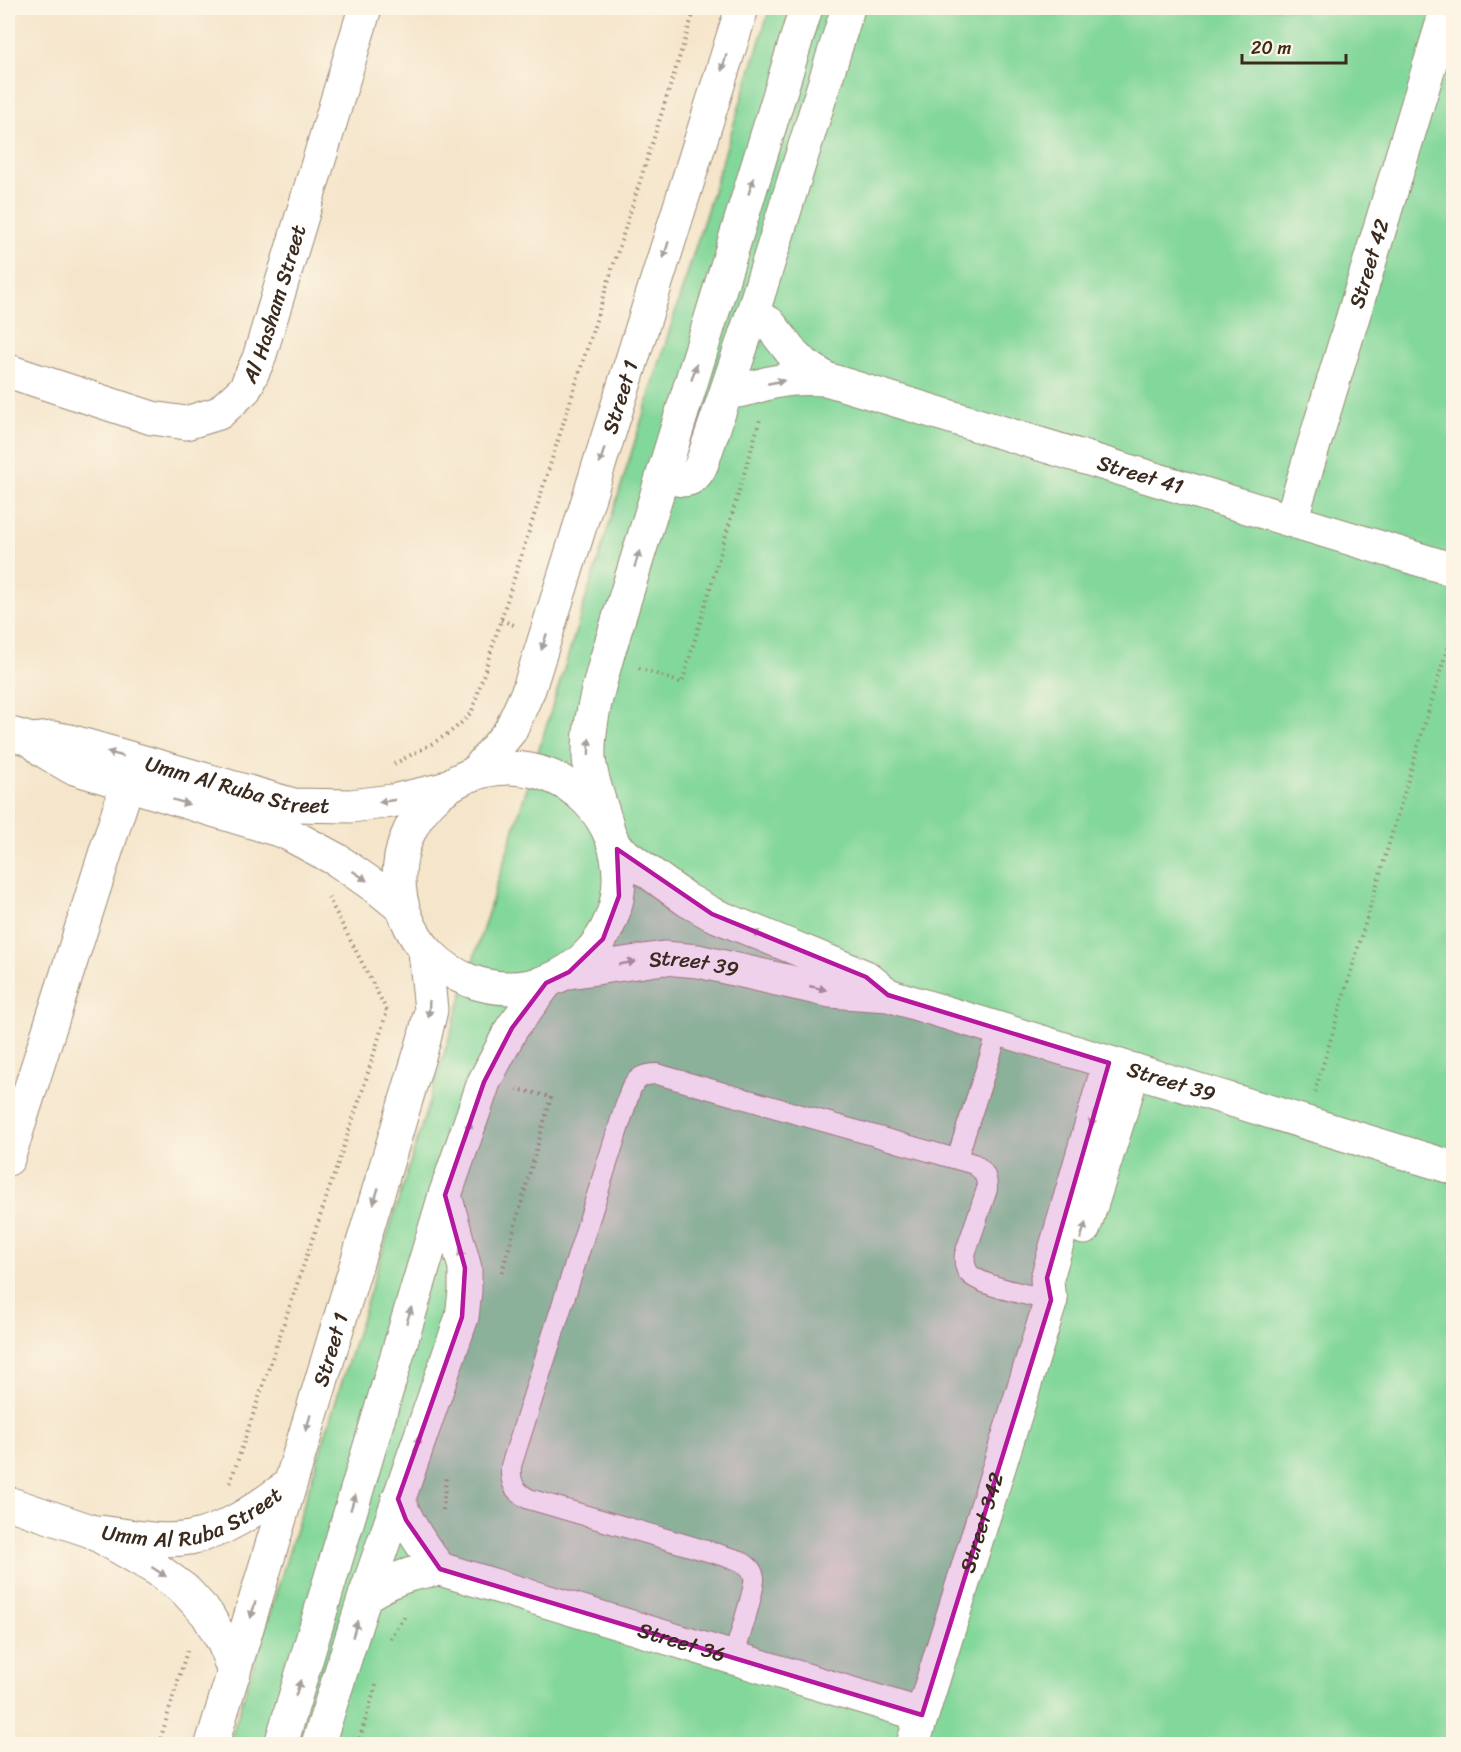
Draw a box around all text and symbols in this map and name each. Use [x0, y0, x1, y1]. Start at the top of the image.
scale bar [1242, 27, 1346, 65]
text: 20 m [1251, 32, 1291, 64]
one-way arrow [719, 54, 728, 72]
one-way arrow [747, 177, 756, 195]
street label: Street 42 [1338, 214, 1401, 313]
street label: Al Hasham Street [231, 220, 317, 390]
one-way arrow [661, 241, 671, 259]
street label: Street 1 [591, 355, 650, 439]
one-way arrow [690, 363, 699, 381]
one-way arrow [767, 377, 786, 386]
street label: Street 41 [1092, 444, 1188, 506]
one-way arrow [597, 447, 606, 465]
one-way arrow [633, 550, 642, 568]
one-way arrow [539, 633, 549, 651]
one-way arrow [585, 738, 594, 757]
street label: Umm Al Ruba Street [141, 744, 330, 825]
one-way arrow [106, 749, 124, 758]
one-way arrow [377, 797, 396, 806]
one-way arrow [172, 798, 190, 807]
one-way arrow [352, 870, 368, 881]
one-way arrow [751, 930, 769, 939]
street label: Street 39 [646, 939, 743, 989]
one-way arrow [618, 958, 637, 967]
one-way arrow [809, 984, 828, 993]
one-way arrow [425, 1000, 434, 1019]
street label: Street 39 [1122, 1050, 1221, 1113]
one-way arrow [1088, 1110, 1097, 1128]
one-way arrow [464, 1120, 474, 1138]
one-way arrow [371, 1187, 381, 1205]
one-way arrow [1079, 1222, 1088, 1240]
one-way arrow [456, 1248, 466, 1266]
one-way arrow [405, 1306, 414, 1324]
street label: Street 1 [302, 1308, 360, 1391]
one-way arrow [303, 1414, 312, 1432]
one-way arrow [413, 1435, 423, 1453]
street label: Street 342 [948, 1467, 1015, 1577]
street label: Umm Al Ruba Street [99, 1477, 290, 1559]
one-way arrow [349, 1493, 358, 1511]
one-way arrow [151, 1566, 167, 1577]
one-way arrow [248, 1601, 257, 1619]
street label: Street 36 [633, 1611, 730, 1673]
one-way arrow [350, 1620, 360, 1638]
one-way arrow [294, 1679, 303, 1697]

